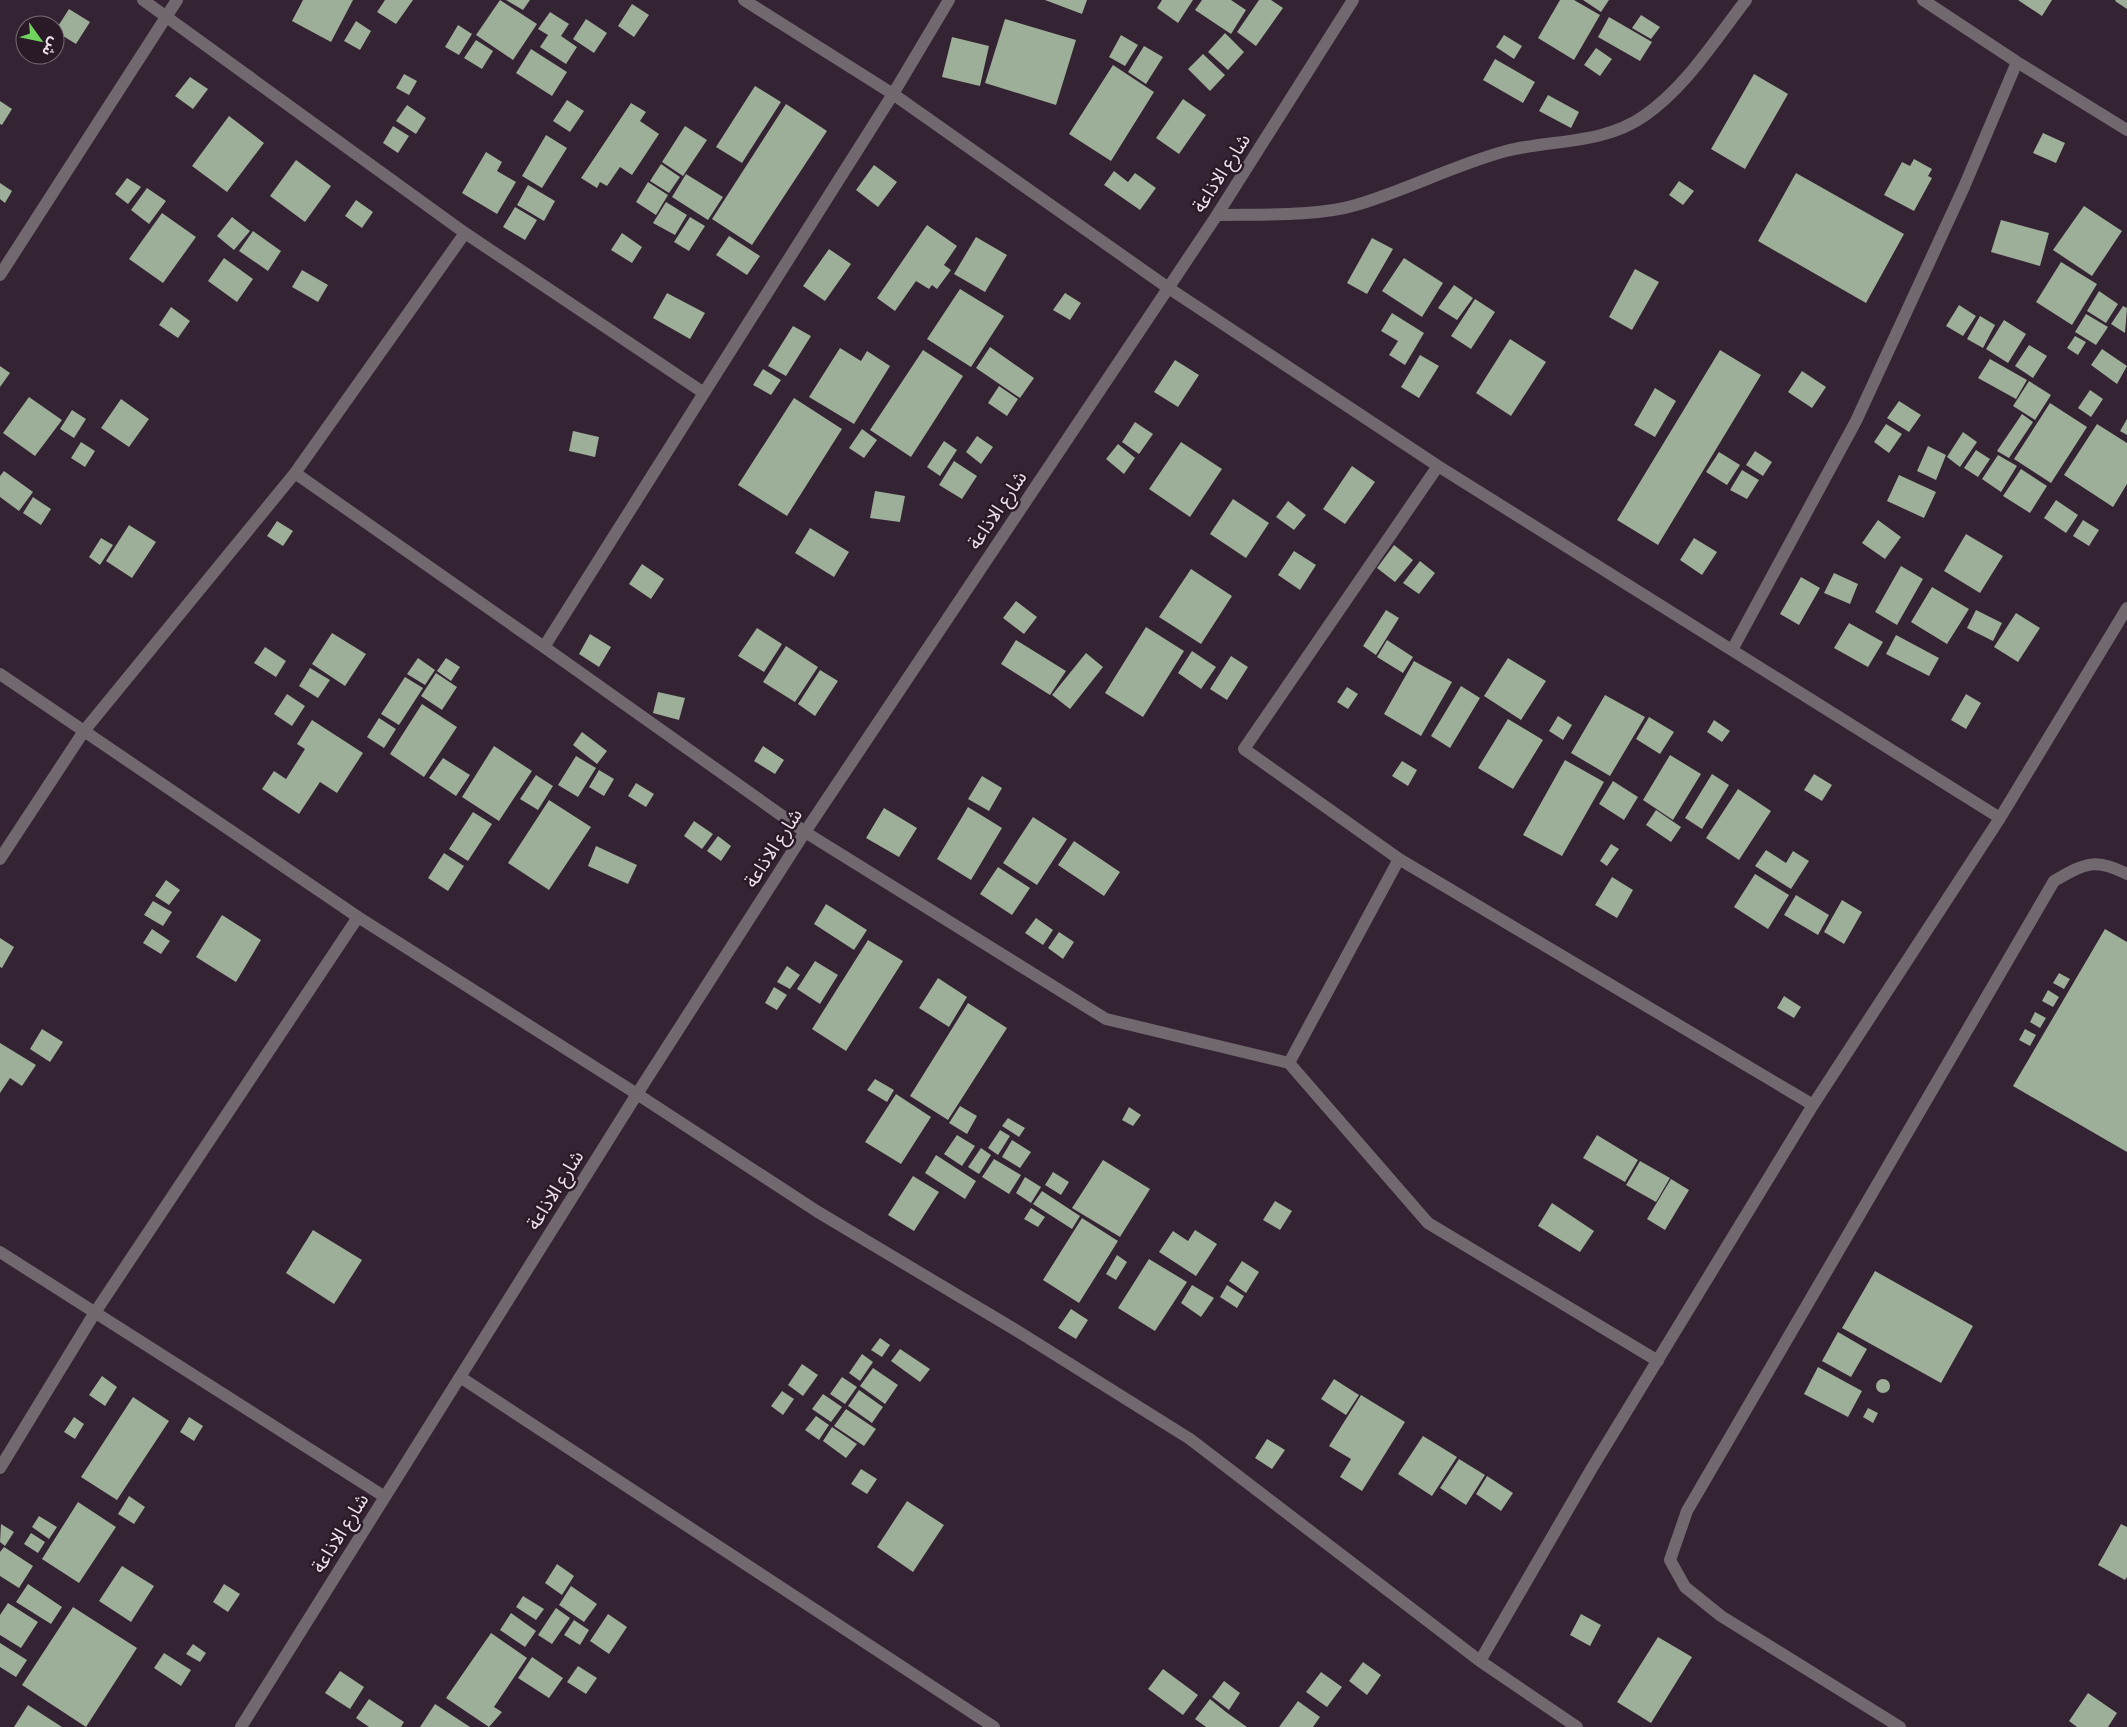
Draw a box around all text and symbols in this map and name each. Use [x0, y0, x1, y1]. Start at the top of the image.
north arrow [15, 15, 65, 65]
text: ش [38, 34, 64, 60]
street label: شارع الاذاعة [1187, 129, 1257, 218]
street label: شارع الاذاعة [963, 467, 1033, 555]
street label: شارع الاذاعة [739, 804, 809, 893]
street label: شارع الاذاعة [522, 1146, 590, 1235]
street label: شارع الاذاعة [307, 1489, 375, 1578]

